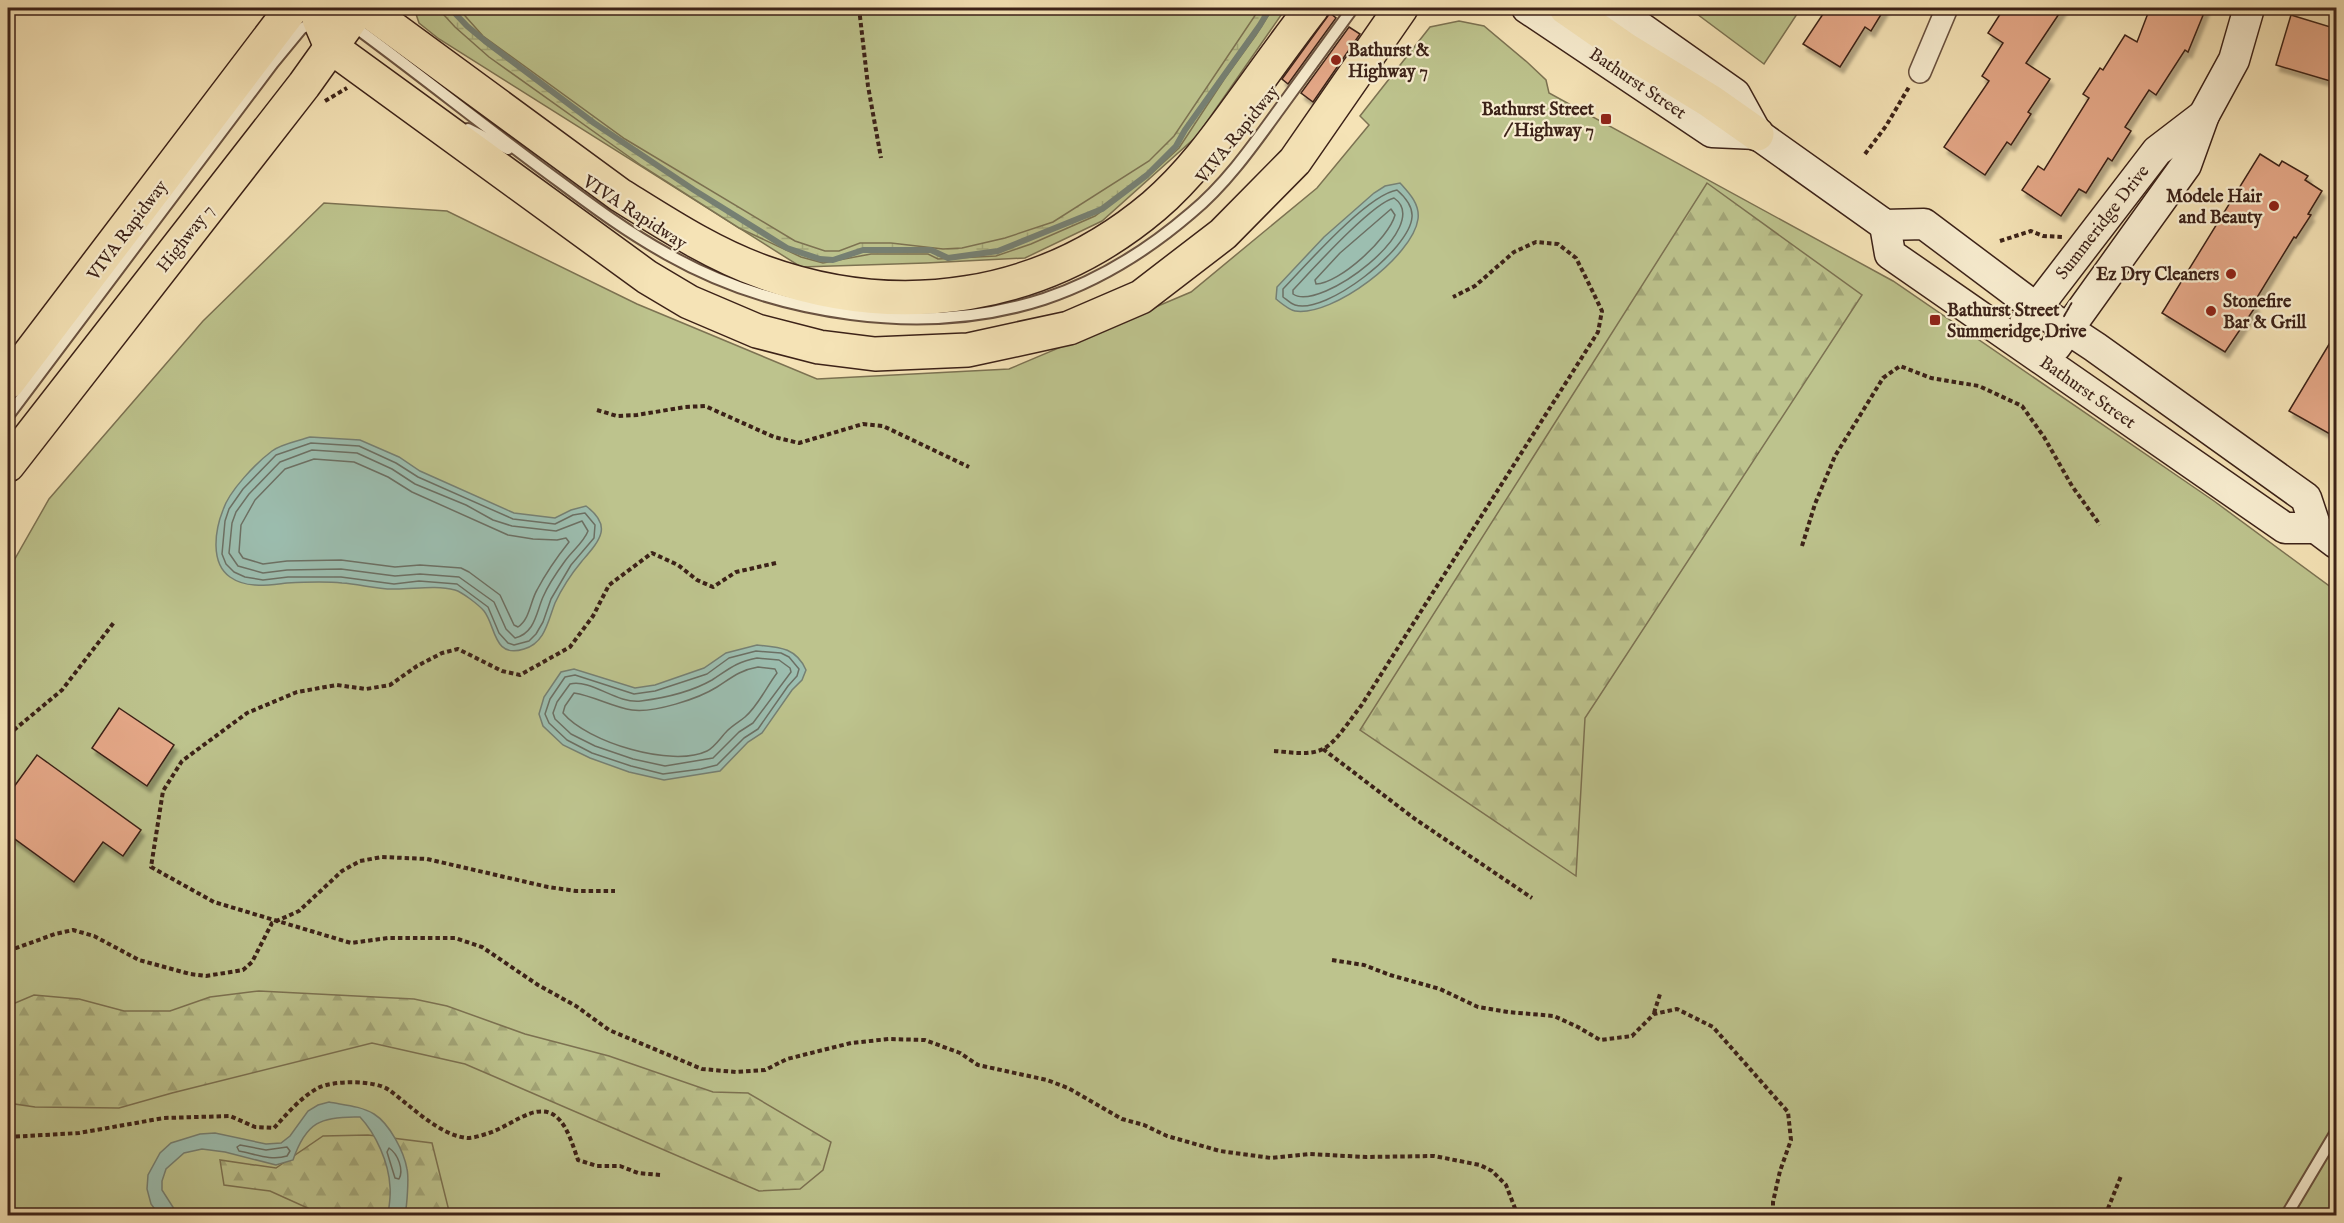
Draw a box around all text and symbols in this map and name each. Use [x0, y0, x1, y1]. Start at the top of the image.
place label: Bathurst & Highway 7 [1348, 40, 1430, 84]
street label: Bathurst Street [1584, 43, 1690, 125]
marker: Bathurst & Highway 7 [1329, 53, 1343, 67]
street label: VIVA Rapidway [1191, 81, 1285, 190]
place label: Bathurst Street / Highway 7 [1482, 99, 1595, 143]
marker: Bathurst Street / Highway 7 [1599, 112, 1613, 126]
street label: Summeridge Drive [2051, 161, 2155, 285]
street label: VIVA Rapidway [577, 170, 691, 256]
street label: VIVA Rapidway [82, 176, 174, 287]
place label: Modele Hair and Beauty [2166, 186, 2263, 230]
marker: Modele Hair and Beauty [2267, 199, 2281, 213]
street label: Highway 7 [153, 200, 220, 278]
place label: Ez Dry Cleaners [2096, 264, 2220, 287]
marker: Ez Dry Cleaners [2224, 267, 2238, 281]
place label: Stonefire Bar & Grill [2223, 291, 2307, 335]
place label: Bathurst Street / Summeridge Drive [1947, 300, 2087, 344]
marker: Stonefire Bar & Grill [2204, 304, 2218, 318]
marker: Bathurst Street / Summeridge Drive [1928, 313, 1942, 327]
street label: Bathurst Street [2034, 352, 2140, 435]

